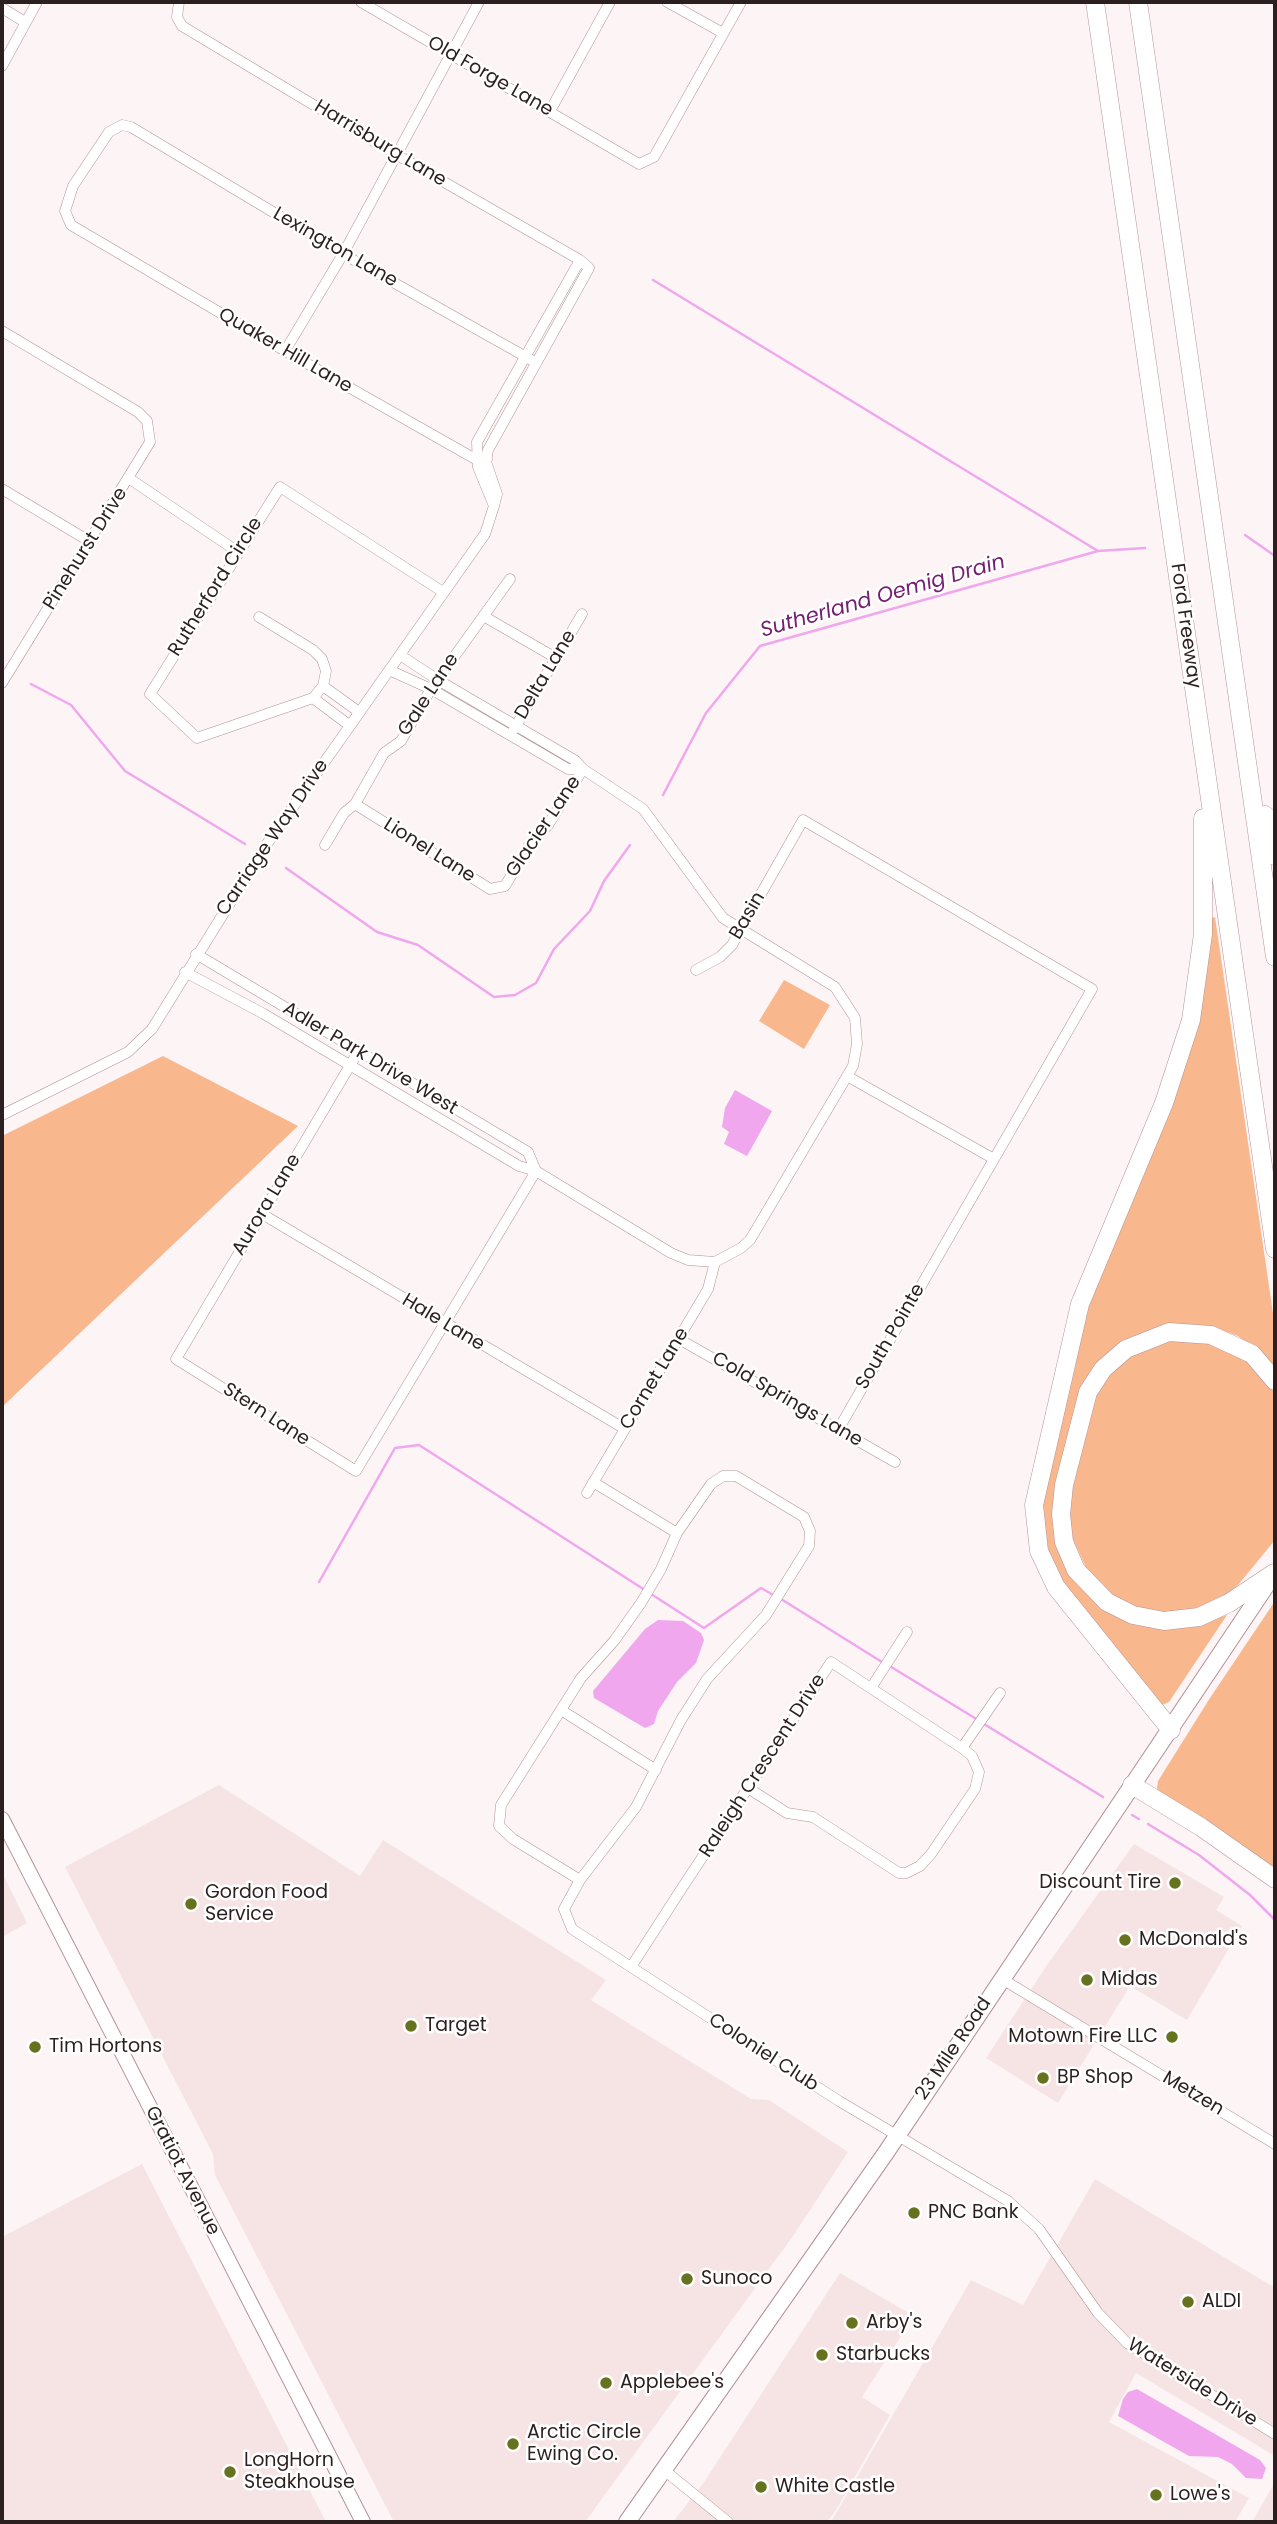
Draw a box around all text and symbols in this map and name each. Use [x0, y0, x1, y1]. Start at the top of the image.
street label: Old Forge Lane [423, 32, 557, 122]
street label: Harrisburg Lane [310, 96, 450, 192]
street label: Lexington Lane [269, 203, 401, 293]
street label: Quaker Hill Lane [214, 303, 356, 399]
street label: Pinehurst Drive [39, 483, 133, 615]
street label: Rutherford Circle [164, 513, 268, 661]
water label: Sutherland Oemig Drain [758, 550, 1008, 644]
street label: Ford Freeway [1165, 562, 1205, 690]
street label: Delta Lane [511, 626, 581, 724]
street label: Gale Lane [394, 649, 464, 741]
street label: Carriage Way Drive [212, 755, 334, 921]
street label: Glacier Lane [502, 772, 586, 882]
street label: Lionel Lane [379, 814, 479, 888]
street label: Basin [725, 888, 771, 944]
street label: Adler Park Drive West [278, 998, 462, 1120]
street label: Aurora Lane [228, 1150, 306, 1260]
street label: South Pointe [852, 1280, 930, 1394]
street label: Hale Lane [397, 1289, 489, 1357]
street label: Cornet Lane [616, 1324, 694, 1434]
street label: Cold Springs Lane [708, 1348, 866, 1452]
street label: Stern Lane [218, 1378, 314, 1452]
street label: Raleigh Crescent Drive [695, 1670, 831, 1862]
place label: Discount Tire [1039, 1872, 1161, 1894]
marker: Discount Tire [1167, 1875, 1183, 1891]
place label: Gordon Food Service [205, 1882, 328, 1926]
marker: Gordon Food Service [183, 1896, 199, 1912]
place label: McDonald's [1139, 1929, 1248, 1951]
marker: McDonald's [1117, 1932, 1133, 1948]
place label: Midas [1101, 1969, 1158, 1991]
marker: Midas [1079, 1972, 1095, 1988]
street label: 23 Mile Road [911, 1993, 997, 2105]
street label: Coloniel Club [704, 2009, 822, 2097]
place label: Target [425, 2015, 487, 2037]
marker: Target [403, 2018, 419, 2034]
place label: Motown Fire LLC [1008, 2026, 1158, 2048]
marker: Motown Fire LLC [1164, 2029, 1180, 2045]
place label: Tim Hortons [49, 2036, 162, 2058]
marker: Tim Hortons [27, 2039, 43, 2055]
place label: BP Shop [1057, 2067, 1133, 2089]
street label: Metzen [1158, 2067, 1228, 2121]
marker: BP Shop [1035, 2070, 1051, 2086]
street label: Gratiot Avenue [140, 2103, 224, 2239]
place label: PNC Bank [928, 2202, 1019, 2224]
marker: PNC Bank [906, 2205, 922, 2221]
place label: Sunoco [701, 2268, 772, 2290]
marker: Sunoco [679, 2271, 695, 2287]
place label: ALDI [1202, 2291, 1241, 2313]
marker: ALDI [1180, 2294, 1196, 2310]
place label: Arby's [866, 2312, 922, 2334]
marker: Arby's [844, 2315, 860, 2331]
street label: Waterside Drive [1123, 2334, 1261, 2432]
place label: Starbucks [836, 2344, 930, 2366]
marker: Starbucks [814, 2347, 830, 2363]
place label: Applebee's [620, 2372, 724, 2394]
marker: Applebee's [598, 2375, 614, 2391]
place label: Arctic Circle Ewing Co. [527, 2422, 641, 2466]
marker: Arctic Circle Ewing Co. [505, 2436, 521, 2452]
place label: LongHorn Steakhouse [244, 2450, 355, 2494]
marker: LongHorn Steakhouse [222, 2464, 238, 2480]
place label: White Castle [775, 2476, 895, 2498]
marker: White Castle [753, 2479, 769, 2495]
place label: Lowe's [1170, 2484, 1231, 2506]
marker: Lowe's [1148, 2487, 1164, 2503]

